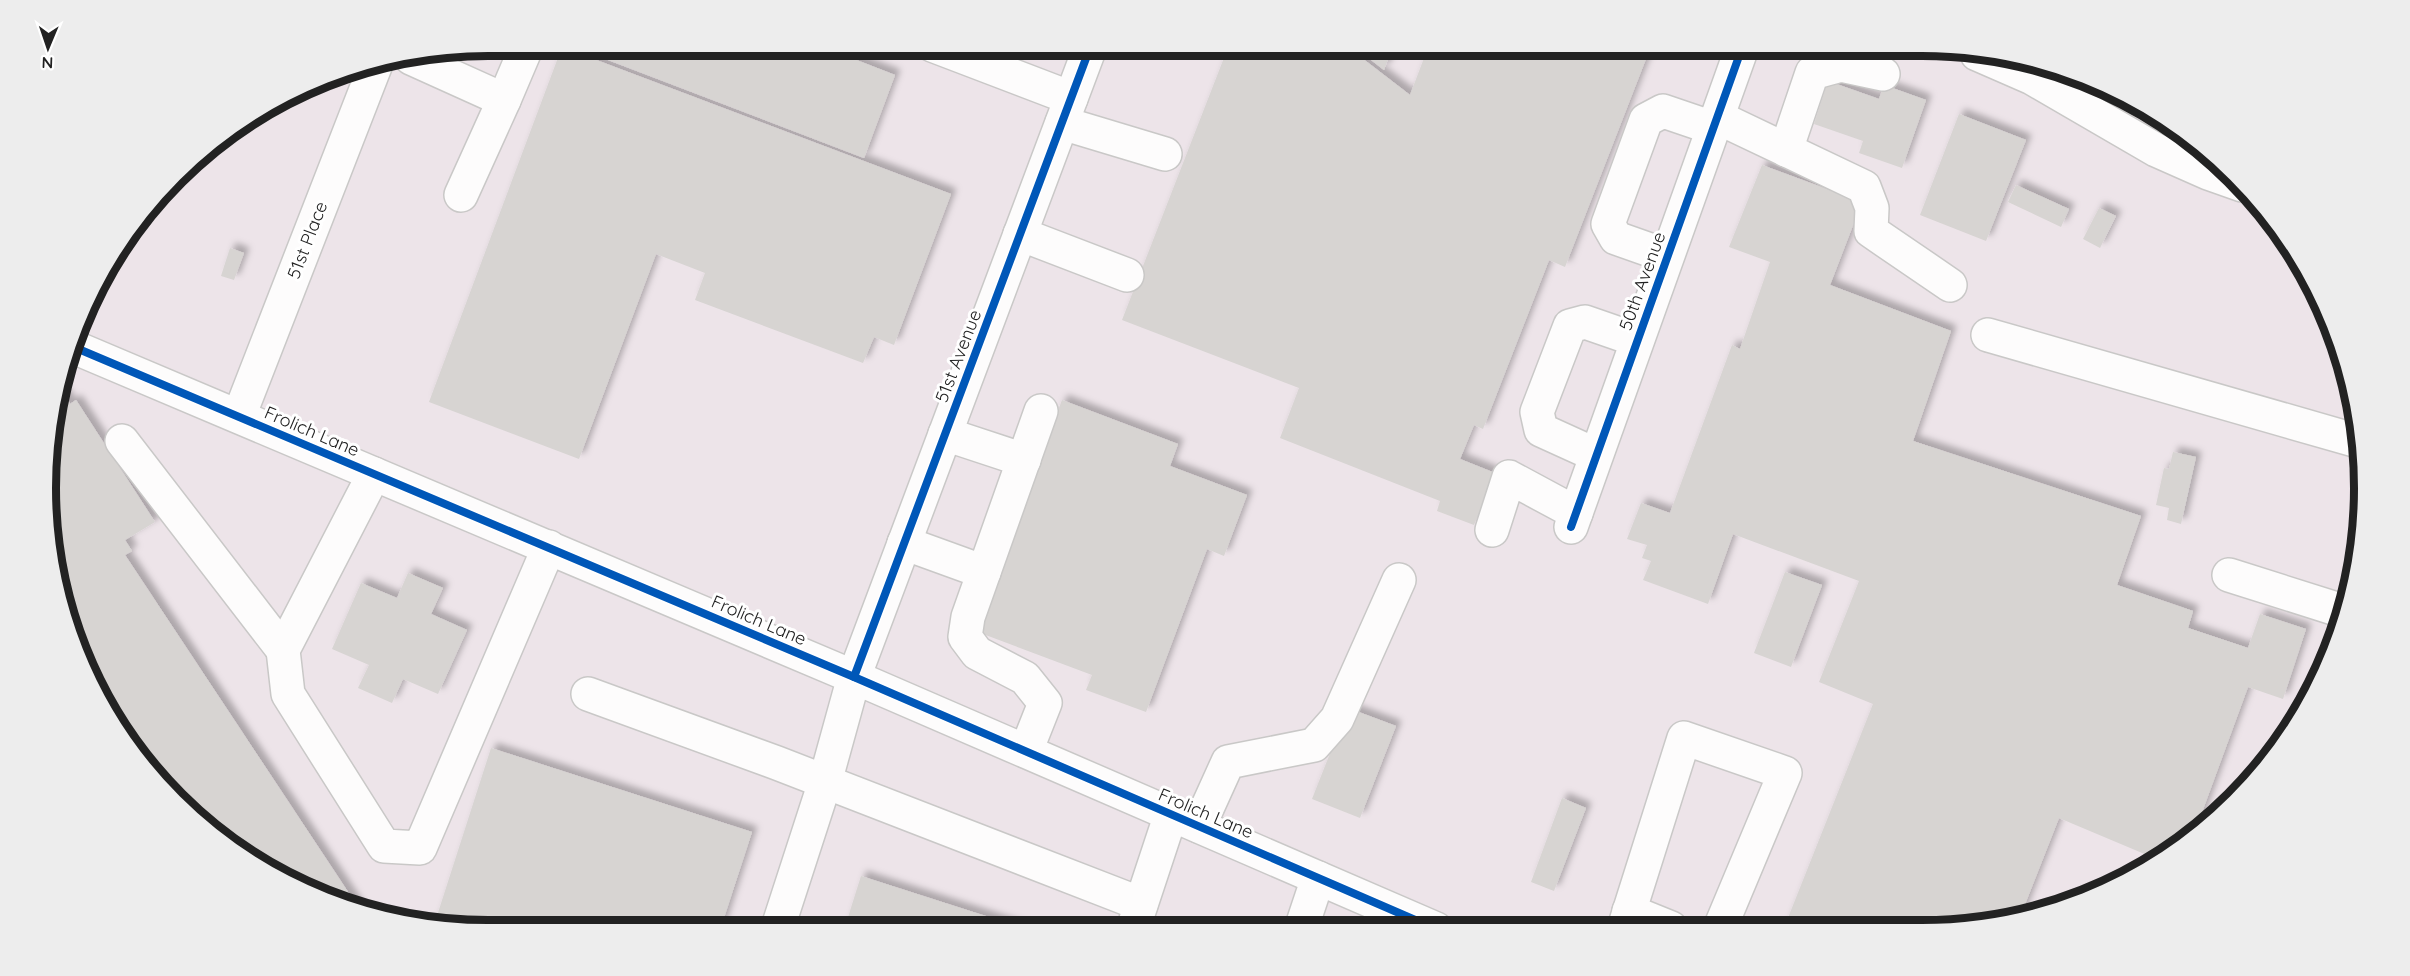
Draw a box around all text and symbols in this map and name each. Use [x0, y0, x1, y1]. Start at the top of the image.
north arrow [18, 18, 78, 78]
text: N [41, 53, 54, 73]
street label: 51st Place [282, 198, 332, 282]
street label: 50th Avenue [1614, 229, 1670, 333]
street label: 51st Avenue [930, 306, 986, 406]
street label: Frolich Lane [261, 401, 363, 461]
street label: Frolich Lane [708, 590, 810, 650]
street label: Frolich Lane [1155, 783, 1257, 843]

